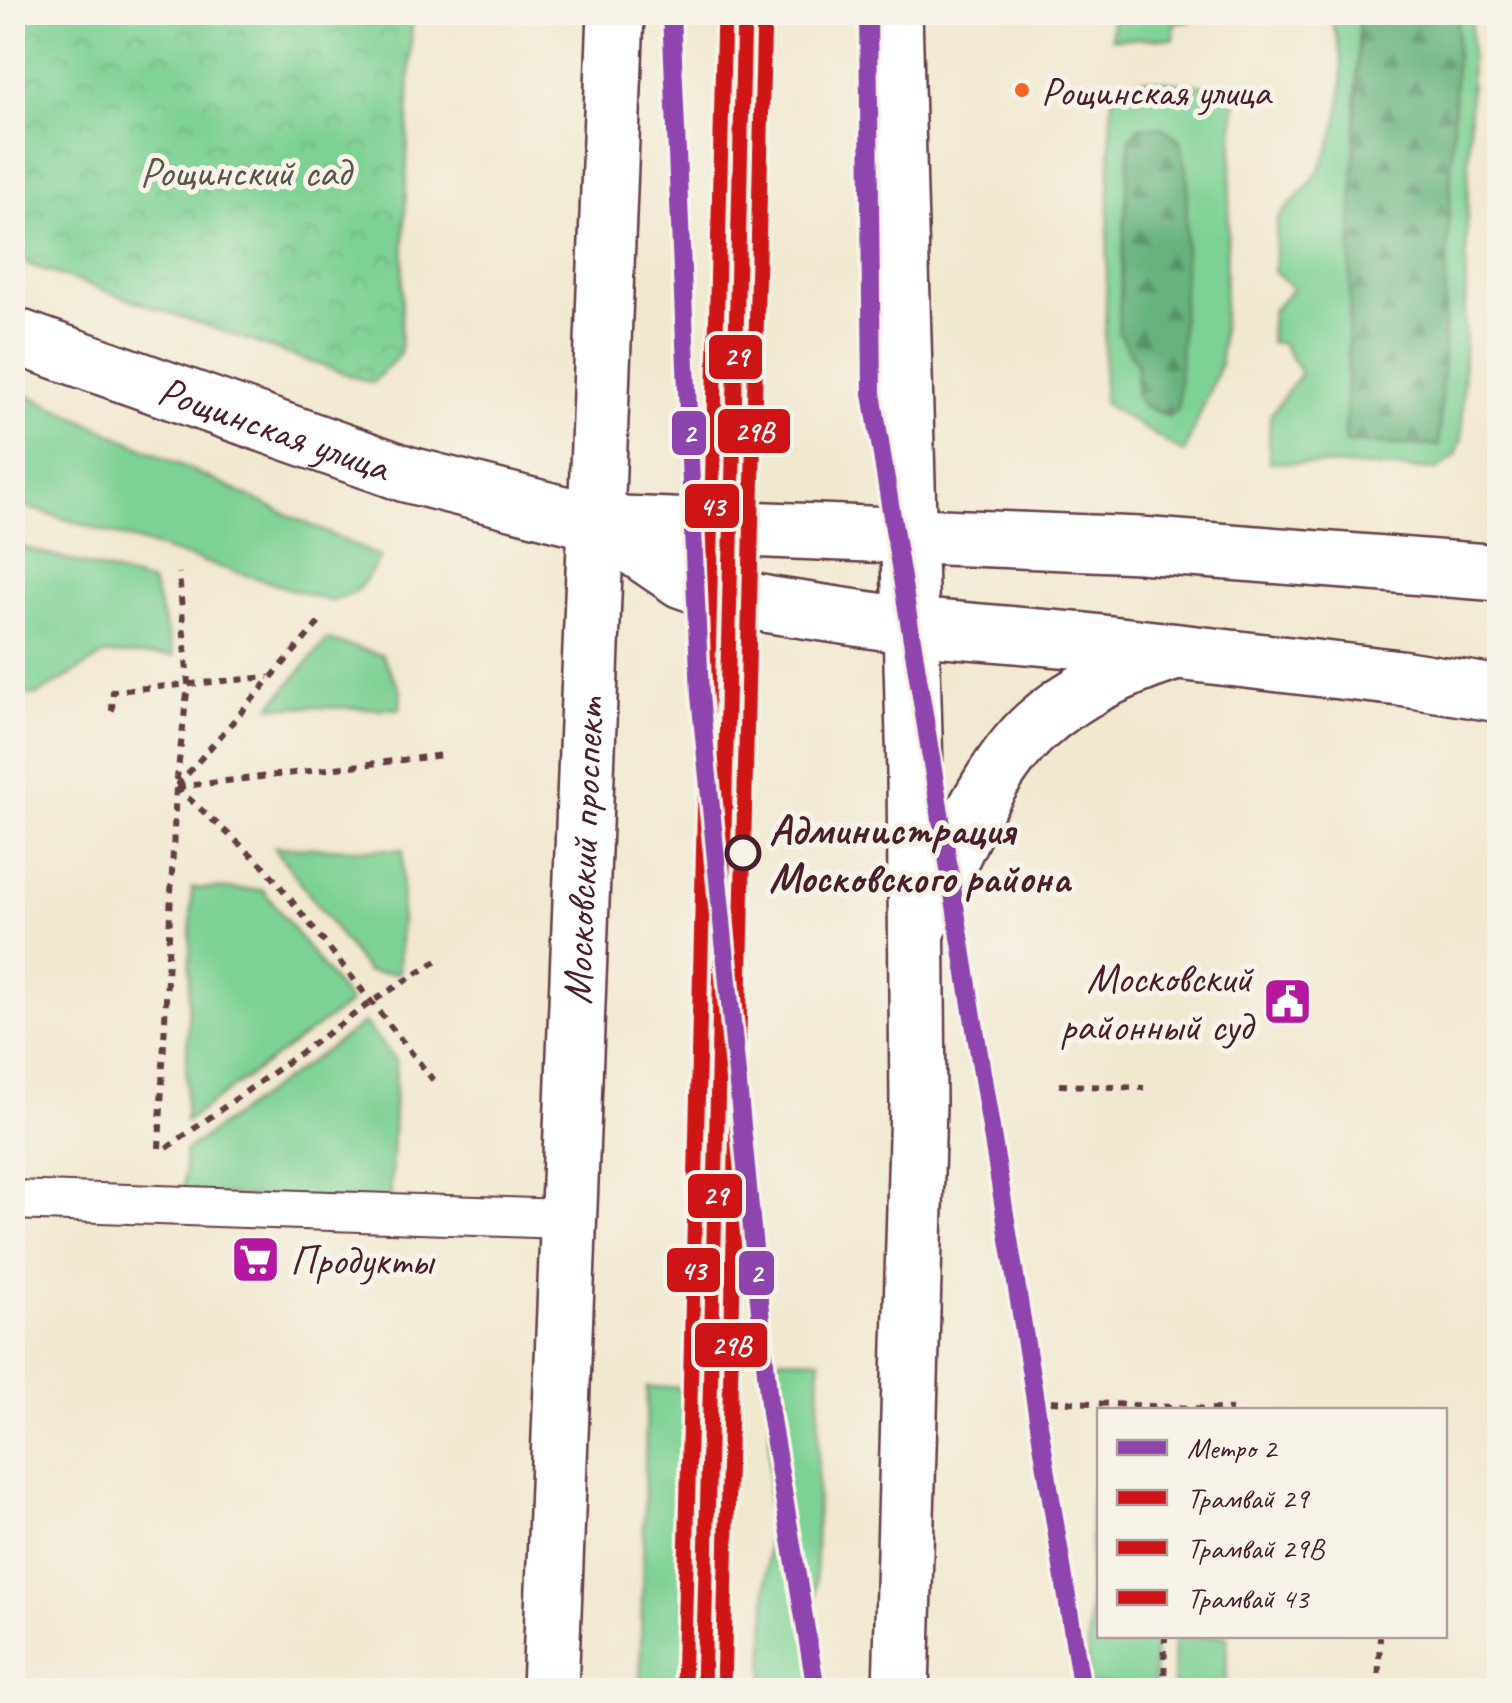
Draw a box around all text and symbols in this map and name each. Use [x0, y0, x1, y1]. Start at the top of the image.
place label: Рощинская улица [1041, 67, 1273, 117]
marker: Рощинская улица [1012, 80, 1032, 100]
park label: Рощинский сад [140, 146, 354, 199]
line badge: 29 [707, 333, 764, 381]
text: 29 [724, 339, 752, 374]
street label: Рощинская улица [151, 364, 399, 495]
line badge: 29В [716, 407, 792, 455]
line badge: 2 [670, 409, 708, 457]
text: 29В [734, 414, 776, 449]
text: 2 [683, 416, 698, 451]
line badge: 43 [683, 482, 741, 530]
text: 43 [699, 489, 727, 524]
street label: Московский проспект [551, 694, 616, 1005]
place label: Администрация Московского района [769, 804, 1073, 905]
marker: Администрация Московского района [726, 836, 760, 870]
place label: Московский районный суд [1060, 952, 1256, 1053]
public building icon: Московский районный суд [1261, 975, 1313, 1027]
line badge: 29 [686, 1172, 744, 1220]
text: 29 [703, 1178, 731, 1213]
supermarket icon: Продукты [229, 1233, 281, 1285]
place label: Продукты [290, 1234, 435, 1287]
line badge: 43 [665, 1246, 722, 1294]
line badge: 2 [737, 1249, 776, 1297]
text: 43 [680, 1253, 708, 1288]
text: 2 [750, 1256, 765, 1291]
line badge: 29В [693, 1321, 769, 1369]
text: 29В [711, 1328, 753, 1363]
legend [1097, 1408, 1447, 1638]
text: Метро 2 [1187, 1429, 1279, 1467]
text: Трамвай 29 [1187, 1479, 1311, 1517]
text: Трамвай 29В [1187, 1529, 1326, 1567]
text: Трамвай 43 [1187, 1579, 1311, 1617]

